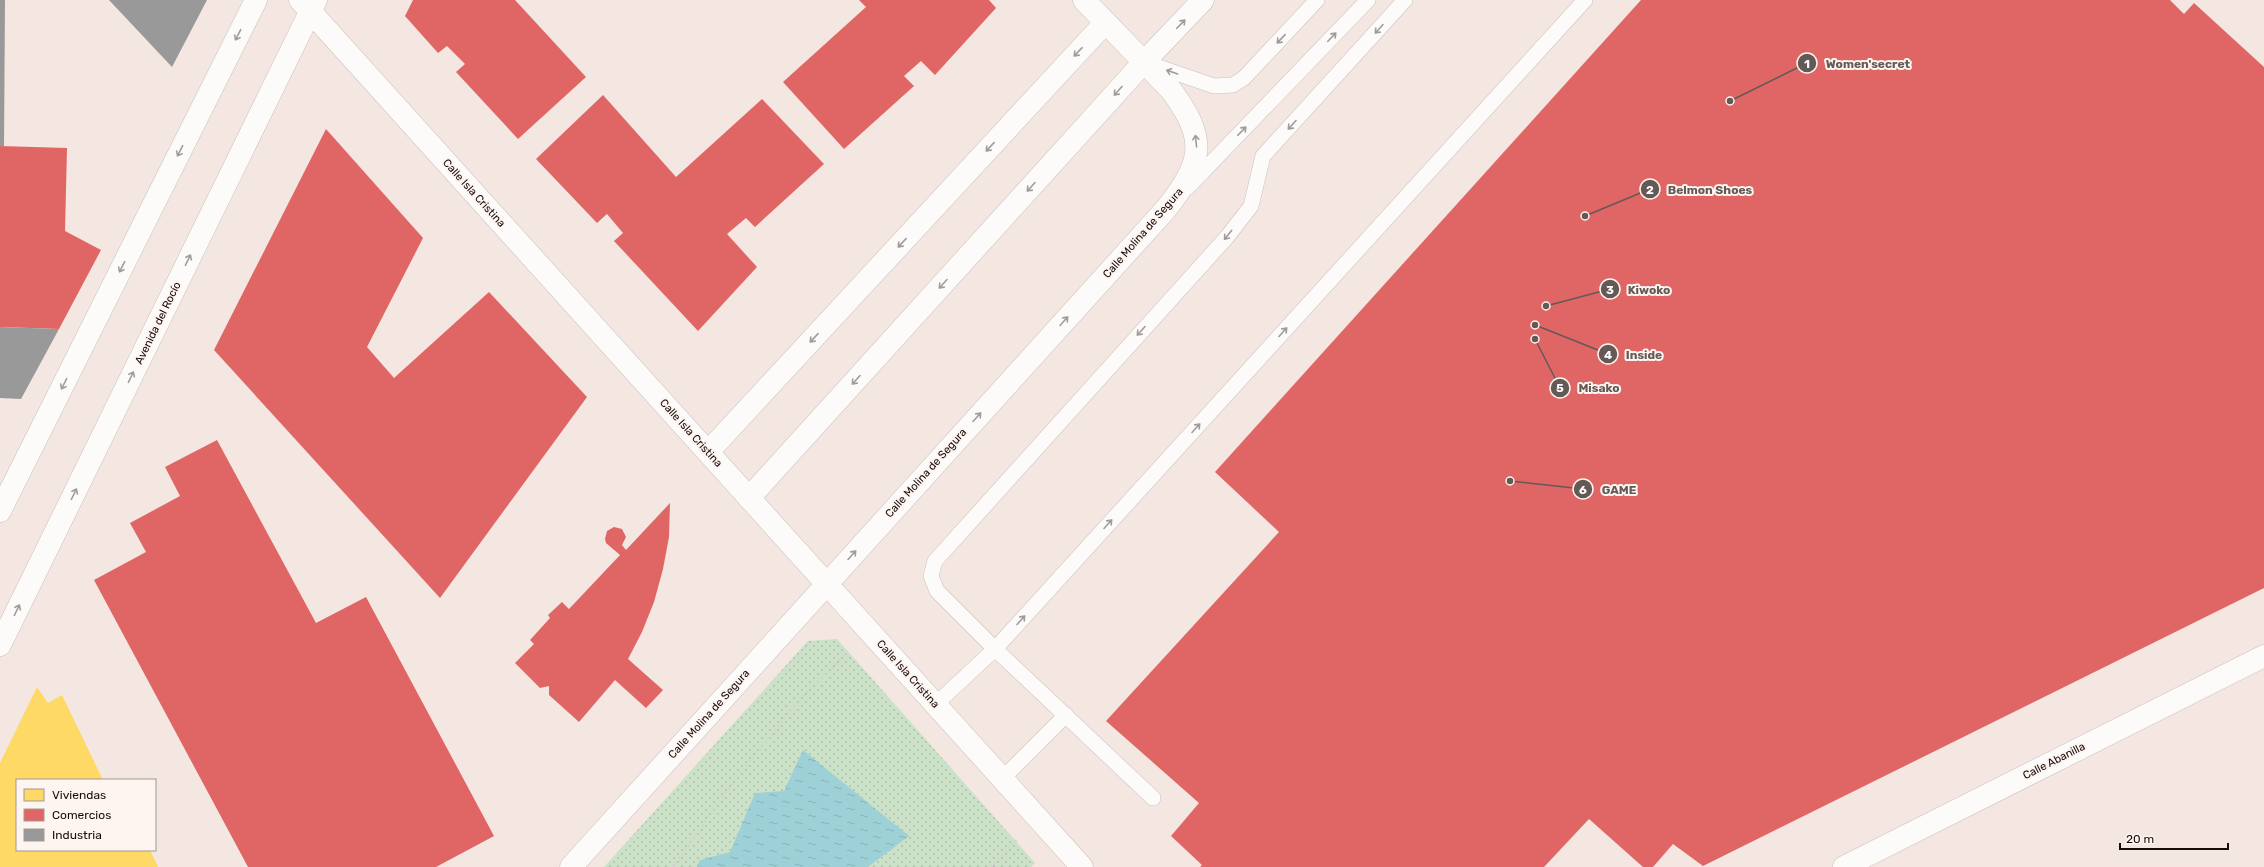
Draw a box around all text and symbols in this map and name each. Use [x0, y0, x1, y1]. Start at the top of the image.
one-way arrow [1176, 19, 1185, 29]
one-way arrow [1374, 24, 1384, 34]
one-way arrow [234, 29, 241, 41]
one-way arrow [1327, 32, 1337, 42]
one-way arrow [1276, 34, 1285, 44]
one-way arrow [1074, 47, 1083, 57]
callout: Women'secret [1797, 51, 1918, 75]
text: 1 [1804, 57, 1810, 71]
text: Women'secret [1826, 57, 1911, 71]
one-way arrow [1166, 67, 1178, 75]
one-way arrow [1113, 86, 1122, 96]
one-way arrow [1287, 120, 1296, 130]
one-way arrow [1237, 126, 1247, 136]
one-way arrow [1192, 135, 1200, 148]
one-way arrow [985, 142, 995, 152]
one-way arrow [176, 145, 183, 157]
street label: Calle Isla Cristina [440, 156, 508, 230]
callout: Belmon Shoes [1640, 177, 1761, 201]
one-way arrow [1026, 182, 1035, 193]
text: 2 [1646, 183, 1654, 197]
text: Belmon Shoes [1668, 183, 1753, 197]
street label: Calle Molina de Segura [1100, 185, 1186, 281]
one-way arrow [1224, 230, 1233, 241]
one-way arrow [897, 238, 907, 248]
one-way arrow [185, 254, 192, 266]
one-way arrow [118, 261, 125, 273]
callout: Kiwoko [1600, 277, 1679, 301]
one-way arrow [939, 279, 948, 289]
street label: Avenida del Rocío [132, 280, 184, 366]
text: 3 [1606, 283, 1614, 297]
text: Kiwoko [1628, 283, 1670, 297]
one-way arrow [1059, 316, 1069, 326]
one-way arrow [1137, 326, 1146, 336]
one-way arrow [1279, 326, 1288, 337]
one-way arrow [809, 333, 818, 343]
callout: Inside [1598, 342, 1670, 366]
text: 4 [1604, 348, 1612, 362]
text: Inside [1626, 348, 1662, 362]
one-way arrow [128, 371, 135, 383]
one-way arrow [851, 375, 861, 385]
callout: Misako [1550, 376, 1627, 400]
one-way arrow [60, 377, 67, 389]
text: 5 [1556, 381, 1564, 395]
text: Misako [1578, 381, 1620, 395]
street label: Calle Isla Cristina [657, 396, 725, 470]
one-way arrow [972, 412, 981, 422]
one-way arrow [1191, 423, 1201, 433]
street label: Calle Molina de Segura [883, 426, 969, 520]
callout: GAME [1573, 477, 1644, 501]
text: 6 [1579, 483, 1587, 497]
text: GAME [1602, 483, 1637, 497]
one-way arrow [71, 488, 78, 500]
one-way arrow [1104, 519, 1113, 529]
one-way arrow [847, 550, 856, 560]
one-way arrow [14, 605, 21, 617]
one-way arrow [1016, 615, 1026, 625]
street label: Calle Isla Cristina [874, 637, 942, 711]
street label: Calle Molina de Segura [666, 667, 752, 761]
street label: Calle Abanilla [2021, 740, 2087, 782]
legend [16, 779, 156, 851]
text: Viviendas [52, 788, 106, 802]
text: Comercios [52, 808, 111, 822]
scale bar [2120, 825, 2228, 851]
text: Industria [52, 828, 102, 842]
text: 20 m [2126, 832, 2154, 846]

